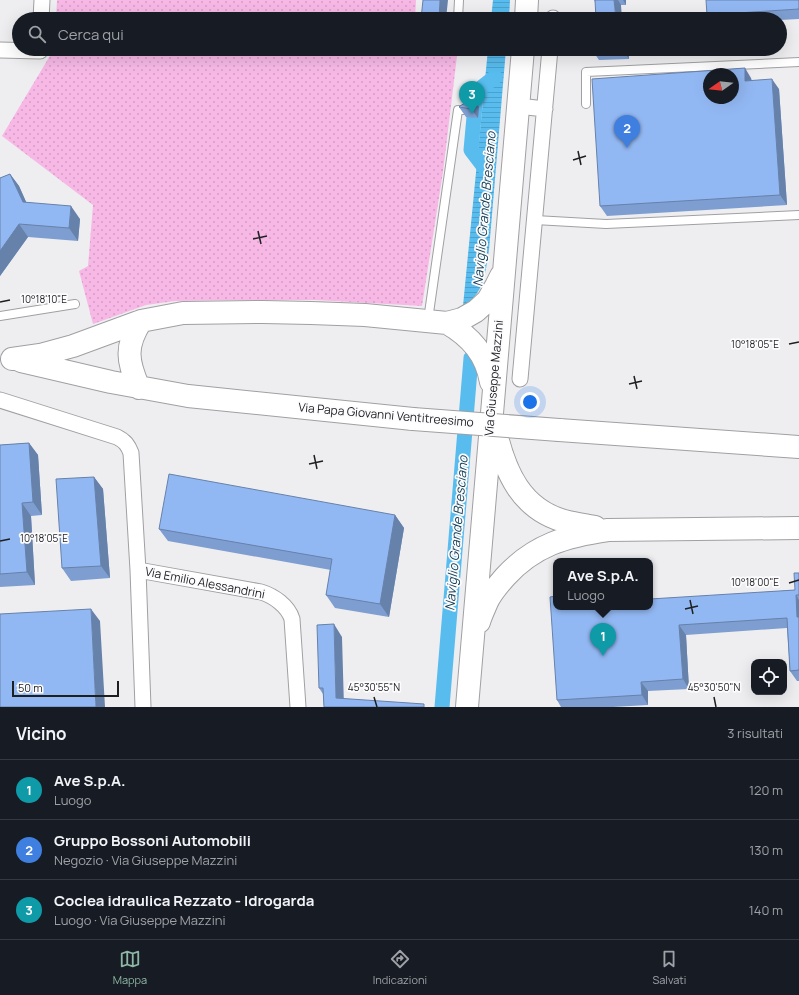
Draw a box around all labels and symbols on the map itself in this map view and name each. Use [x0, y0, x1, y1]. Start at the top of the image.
north arrow [703, 68, 739, 104]
pin: 3 [459, 81, 485, 114]
pin: 2 [614, 115, 640, 148]
water label: Naviglio Grande Bresciano [468, 129, 500, 287]
text: 10°18'10"E [21, 292, 67, 306]
street label: Via Giuseppe Mazzini [480, 319, 507, 437]
text: 10°18'05"E [731, 337, 779, 351]
your location [520, 392, 540, 412]
street label: Via Papa Giovanni Ventitreesimo [298, 398, 475, 431]
water label: Naviglio Grande Bresciano [440, 453, 472, 611]
text: 10°18'05"E [20, 531, 68, 545]
street label: Via Emilio Alessandrini [144, 563, 266, 602]
text: 10°18'00"E [731, 575, 779, 589]
pin: 1 [590, 623, 616, 656]
scale bar [12, 679, 119, 698]
text: 45°30'55"N [348, 680, 400, 694]
text: 45°30'50"N [688, 680, 740, 694]

